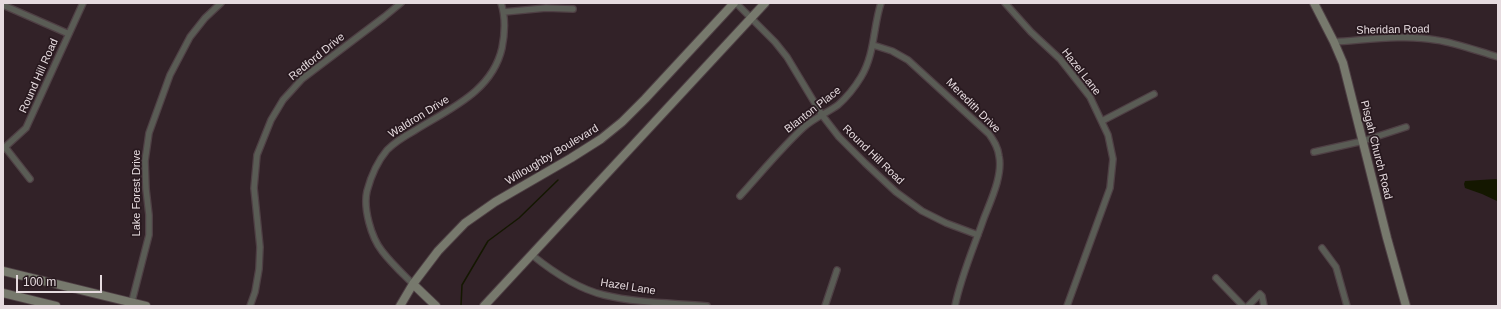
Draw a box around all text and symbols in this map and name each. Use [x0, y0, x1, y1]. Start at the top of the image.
street label: Sheridan Road [1356, 23, 1430, 37]
street label: Redford Drive [286, 31, 348, 83]
street label: Round Hill Road [17, 37, 61, 115]
street label: Hazel Lane [1059, 46, 1103, 98]
street label: Meredith Drive [943, 76, 1003, 136]
street label: Blanton Place [782, 84, 844, 136]
street label: Waldron Drive [386, 93, 452, 141]
street label: Pisgah Church Road [1357, 99, 1395, 201]
street label: Willoughby Boulevard [503, 122, 601, 188]
street label: Round Hill Road [840, 122, 906, 188]
street label: Lake Forest Drive [130, 150, 144, 236]
scale bar [18, 267, 104, 293]
text: 100 m [23, 275, 56, 289]
street label: Hazel Lane [599, 276, 657, 298]

